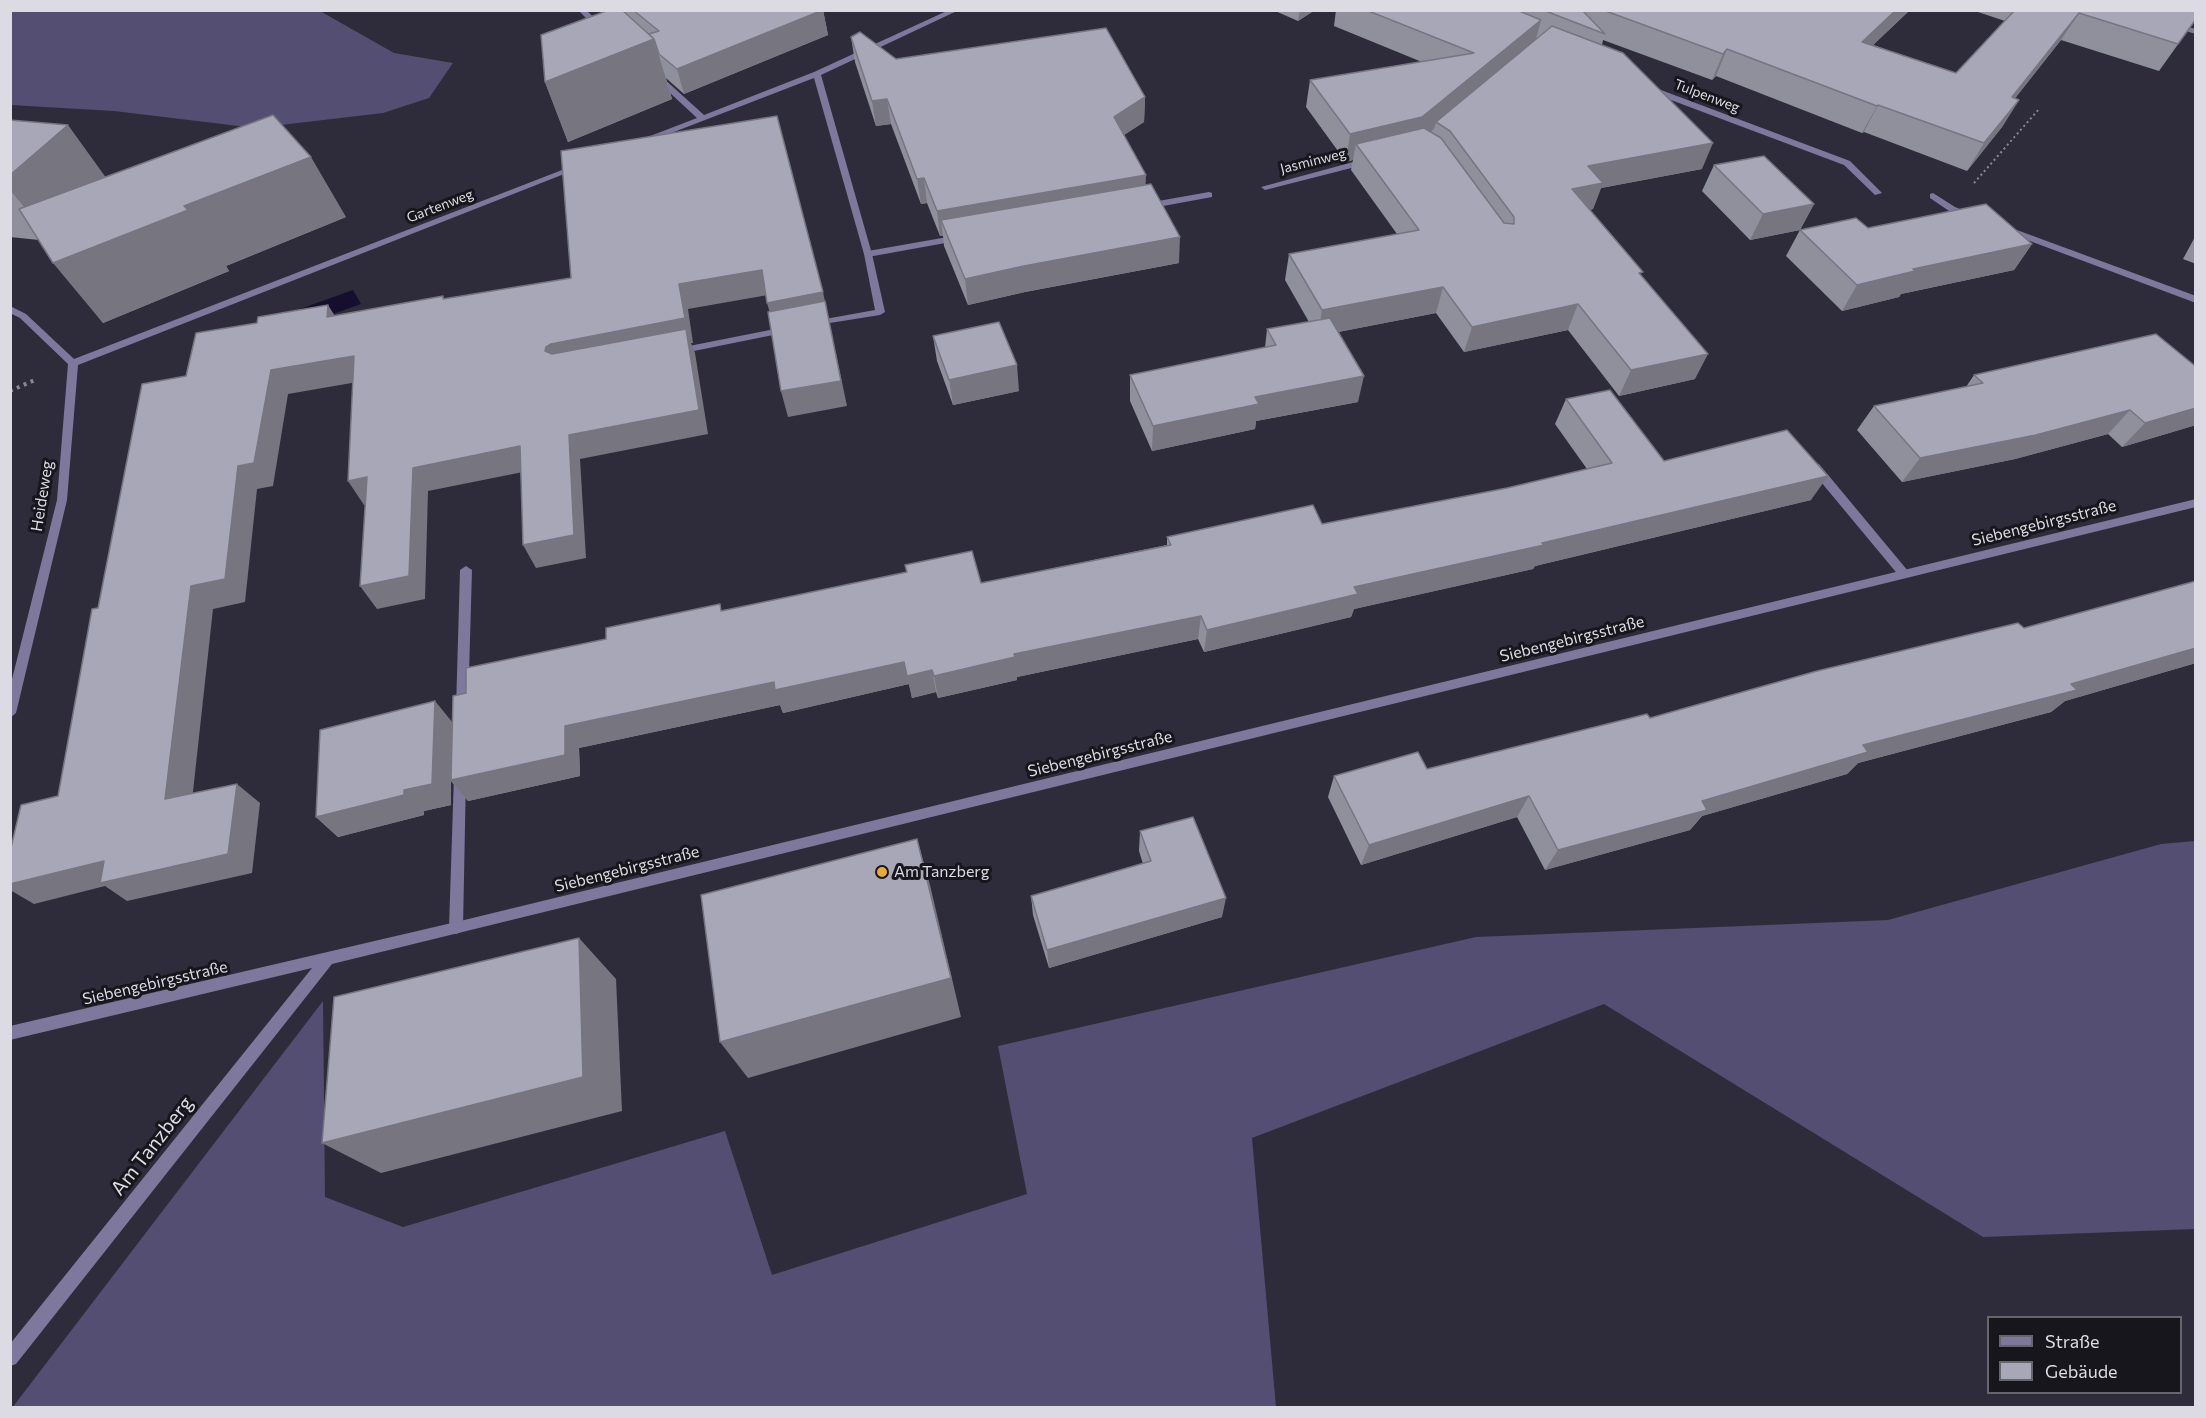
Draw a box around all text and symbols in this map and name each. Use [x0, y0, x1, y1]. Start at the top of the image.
street label: Tulpenweg [1672, 76, 1742, 116]
street label: Jasminweg [1278, 145, 1348, 177]
street label: Gartenweg [404, 186, 476, 226]
street label: Heideweg [27, 459, 57, 533]
street label: Siebengebirgsstraße [1970, 496, 2118, 550]
street label: Siebengebirgsstraße [1498, 612, 1646, 666]
street label: Siebengebirgsstraße [1026, 727, 1174, 781]
street label: Siebengebirgsstraße [553, 842, 701, 896]
place label: Am Tanzberg [894, 862, 989, 882]
marker: Am Tanzberg [875, 865, 889, 879]
street label: Siebengebirgsstraße [81, 957, 229, 1009]
street label: Am Tanzberg [106, 1092, 198, 1200]
legend [1987, 1316, 2182, 1394]
text: Straße [2045, 1330, 2100, 1352]
text: Gebäude [2045, 1360, 2118, 1382]

